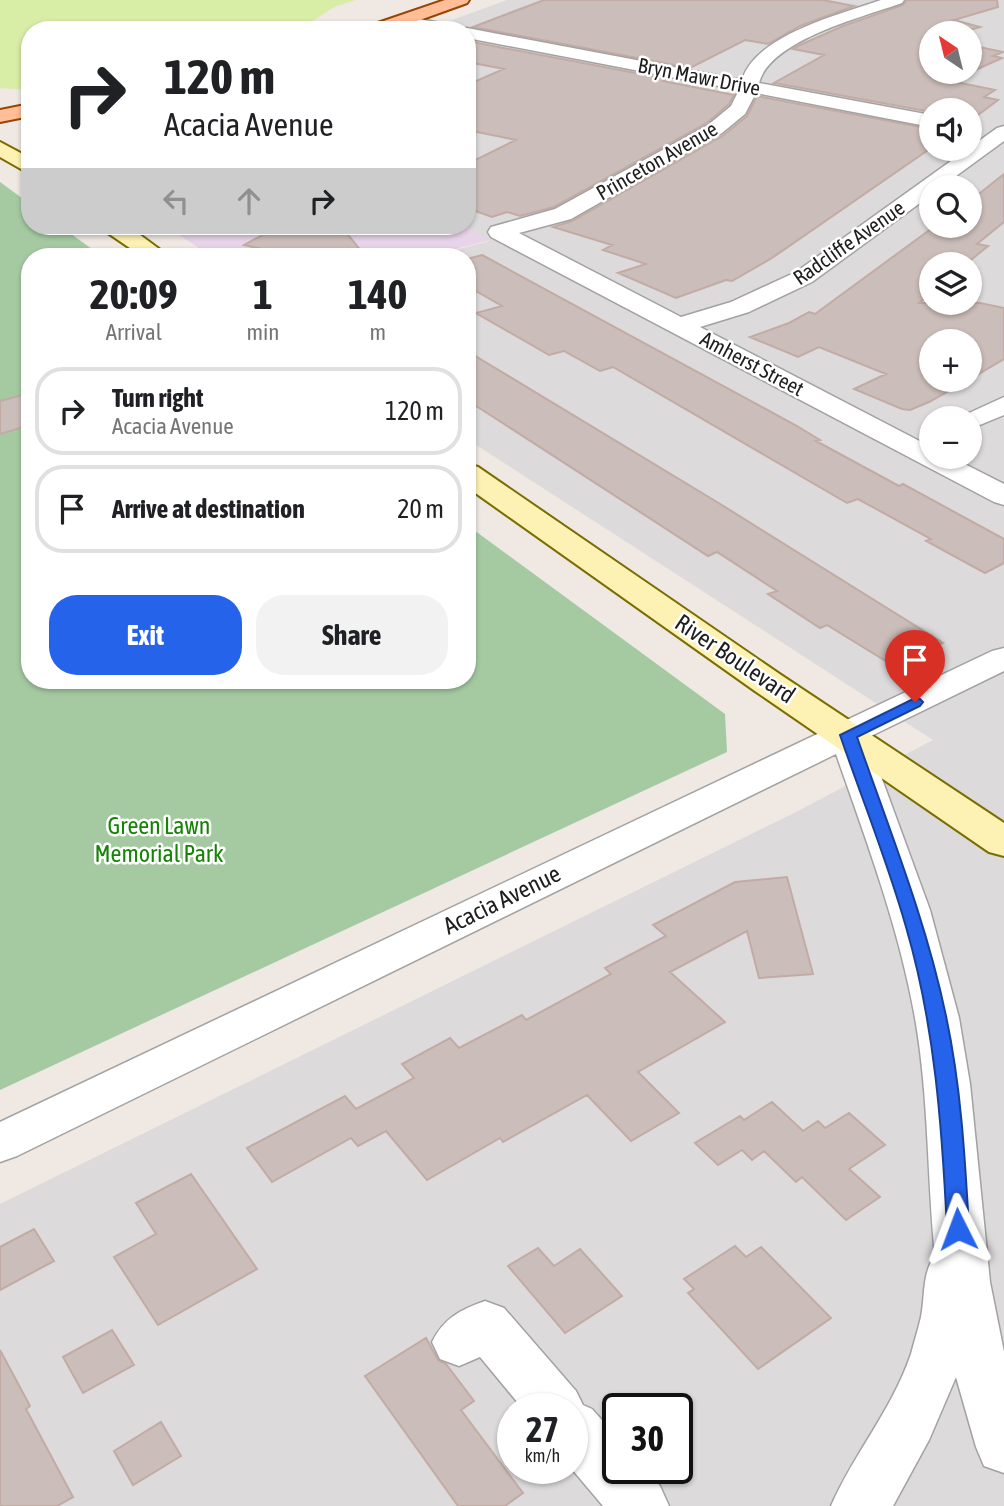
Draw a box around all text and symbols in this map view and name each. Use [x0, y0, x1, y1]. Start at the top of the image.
north arrow [919, 21, 982, 84]
map controls [919, 21, 982, 469]
text: 120 m [164, 48, 275, 104]
icon: right [49, 49, 140, 140]
street label: Bryn Mawr Drive [636, 52, 762, 100]
button: sound [919, 98, 982, 161]
text: Acacia Avenue [164, 106, 333, 143]
street label: Princeton Avenue [592, 116, 721, 204]
button: search [919, 175, 982, 238]
icon: left [157, 182, 195, 220]
icon: ahead [230, 182, 268, 220]
icon: right [303, 182, 341, 220]
street label: Radcliffe Avenue [788, 195, 909, 289]
button: layers [919, 252, 982, 315]
text: 20:09 [90, 270, 178, 318]
text: 1 [253, 270, 273, 318]
text: 140 [348, 270, 407, 318]
text: Arrival [106, 319, 162, 345]
text: min [246, 319, 279, 345]
text: m [369, 319, 386, 345]
street label: Amherst Street [697, 326, 808, 400]
button: + [919, 329, 982, 392]
text: Turn right [112, 383, 203, 413]
icon: right [53, 392, 91, 430]
text: 120 m [385, 396, 444, 426]
button: − [919, 406, 982, 469]
text: Acacia Avenue [112, 413, 234, 439]
icon: arrive [53, 490, 91, 528]
text: Arrive at destination [112, 494, 305, 524]
text: 20 m [397, 494, 444, 524]
button: Exit [49, 595, 242, 675]
button: Share [256, 595, 448, 675]
street label: River Boulevard [670, 609, 800, 709]
pin [885, 630, 945, 702]
icon: arrive [896, 641, 934, 679]
park label: Green Lawn Memorial Park [94, 812, 224, 867]
street label: Acacia Avenue [439, 860, 565, 940]
position arrow [921, 1192, 995, 1266]
speed limit sign: 30 [602, 1393, 693, 1484]
text: 27 [526, 1409, 559, 1449]
text: km/h [525, 1445, 560, 1466]

